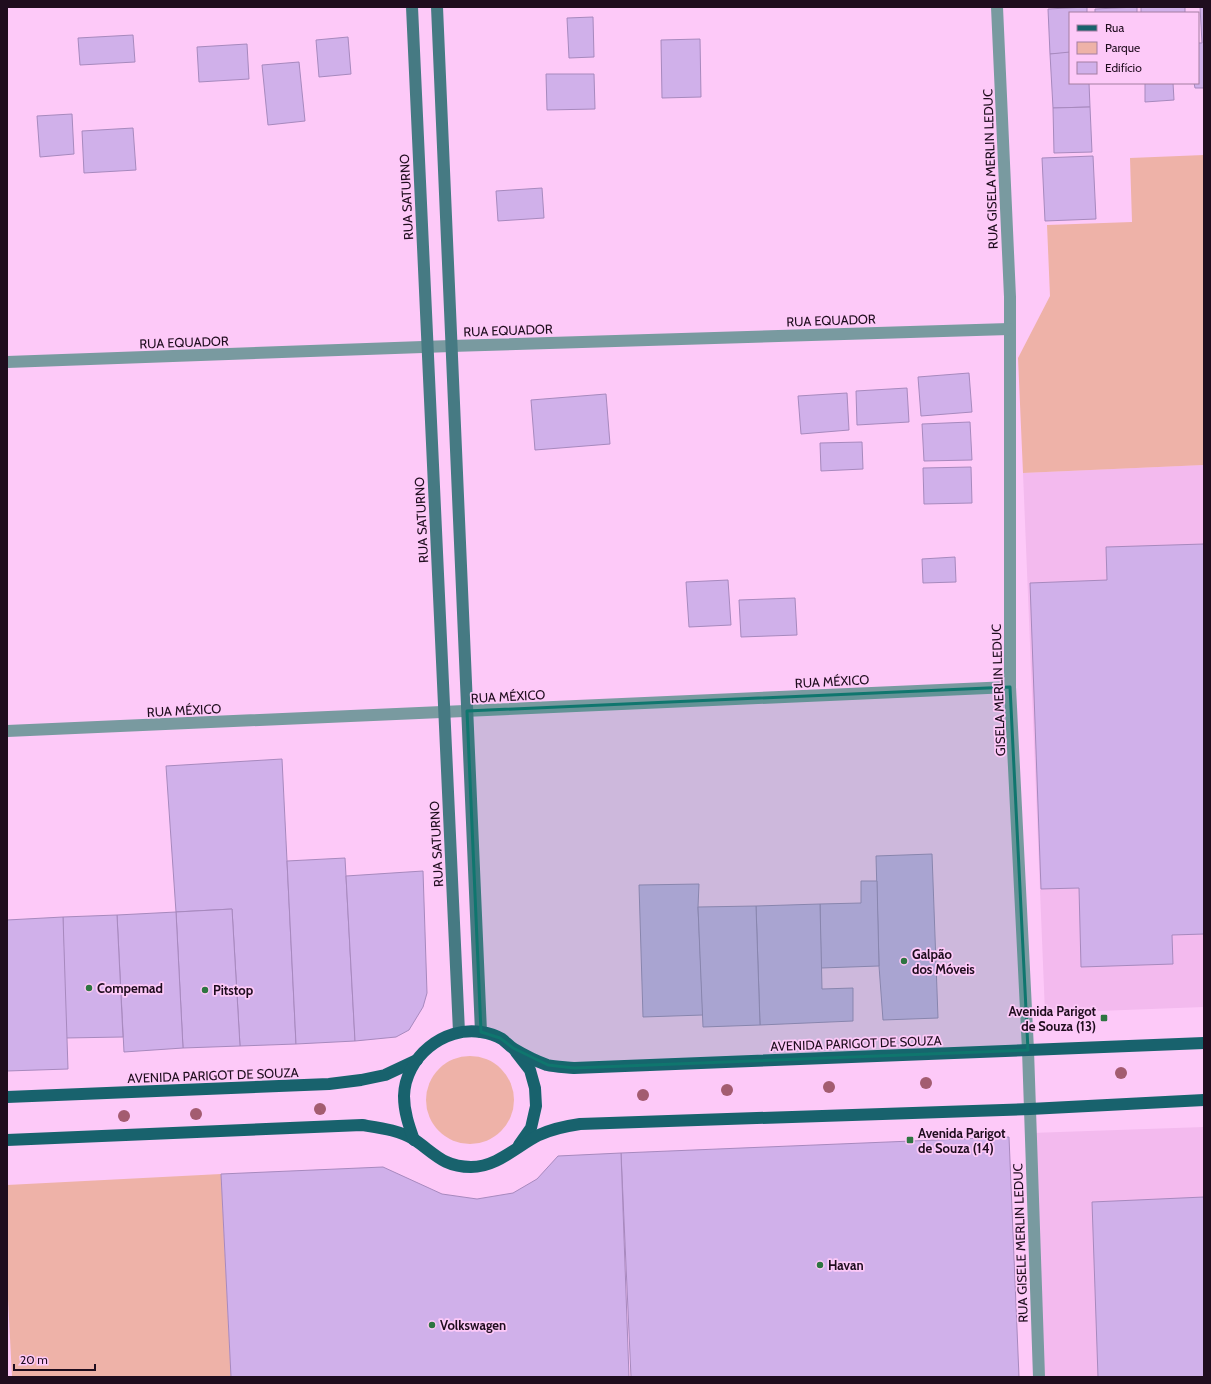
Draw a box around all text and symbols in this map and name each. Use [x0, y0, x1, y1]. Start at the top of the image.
legend [1069, 12, 1199, 84]
text: Rua [1105, 20, 1124, 35]
text: Parque [1105, 40, 1140, 55]
text: Edifício [1105, 60, 1142, 75]
street label: RUA GISELA MERLIN LEDUC [979, 89, 1001, 249]
street label: RUA SATURNO [396, 154, 416, 240]
street label: RUA EQUADOR [786, 310, 876, 330]
street label: RUA EQUADOR [463, 320, 553, 340]
street label: RUA EQUADOR [139, 332, 229, 352]
street label: RUA SATURNO [411, 477, 431, 563]
street label: GISELA MERLIN LEDUC [988, 624, 1008, 756]
street label: RUA MÉXICO [794, 670, 870, 691]
street label: RUA MÉXICO [470, 685, 546, 706]
street label: RUA MÉXICO [146, 699, 222, 720]
street label: RUA SATURNO [426, 801, 446, 887]
place label: Galpão dos Móveis [912, 946, 975, 977]
marker: Galpão dos Móveis [899, 956, 909, 966]
place label: Compemad [97, 980, 163, 996]
place label: Pitstop [213, 982, 254, 998]
marker: Compemad [84, 983, 94, 993]
marker: Pitstop [200, 985, 210, 995]
place label: Avenida Parigot de Souza (13) [1008, 1003, 1097, 1034]
marker: Avenida Parigot de Souza (13) [1099, 1013, 1109, 1023]
street label: AVENIDA PARIGOT DE SOUZA [770, 1032, 942, 1054]
street label: AVENIDA PARIGOT DE SOUZA [127, 1064, 299, 1086]
place label: Avenida Parigot de Souza (14) [918, 1125, 1006, 1156]
marker: Avenida Parigot de Souza (14) [905, 1135, 915, 1145]
street label: RUA GISELE MERLIN LEDUC [1009, 1163, 1031, 1323]
place label: Havan [828, 1257, 864, 1273]
marker: Havan [815, 1260, 825, 1270]
place label: Volkswagen [440, 1317, 506, 1333]
marker: Volkswagen [427, 1320, 437, 1330]
scale bar [14, 1346, 95, 1372]
text: 20 m [20, 1352, 48, 1367]

